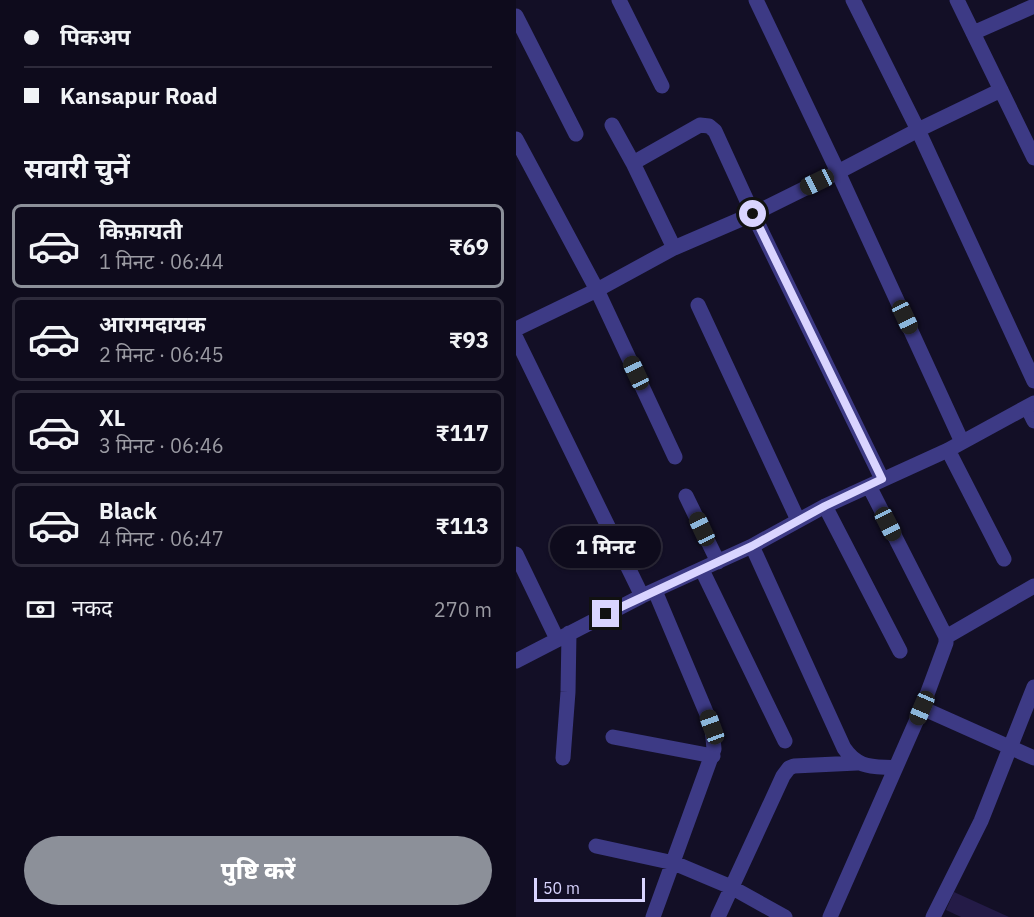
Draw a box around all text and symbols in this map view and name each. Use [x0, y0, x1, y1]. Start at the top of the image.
text: पिकअप [60, 22, 131, 51]
text: Kansapur Road [60, 81, 218, 110]
text: सवारी चुनें [24, 150, 130, 185]
car [797, 166, 837, 198]
route start [739, 200, 766, 227]
text: किफ़ायती [99, 216, 183, 245]
icon: car [27, 219, 81, 273]
text: ₹69 [449, 232, 489, 261]
text: 1 मिनट · 06:44 [99, 248, 224, 275]
car [889, 297, 921, 337]
text: आरामदायक [99, 309, 206, 338]
icon: car [27, 312, 81, 366]
text: ₹93 [449, 325, 489, 354]
text: 2 मिनट · 06:45 [99, 341, 224, 368]
car [620, 353, 652, 393]
text: XL [99, 403, 125, 432]
icon: car [27, 405, 81, 459]
text: ₹117 [436, 418, 489, 447]
text: 3 मिनट · 06:46 [99, 432, 224, 459]
text: Black [99, 496, 157, 525]
icon: car [27, 498, 81, 552]
car [872, 504, 904, 544]
car [686, 509, 718, 549]
text: ₹113 [436, 511, 489, 540]
text: 4 मिनट · 06:47 [99, 525, 224, 552]
callout: 1 मिनट [550, 527, 662, 569]
text: 1 मिनट [576, 533, 635, 560]
icon: cash [24, 593, 57, 626]
text: नकद [72, 593, 113, 622]
text: 270 m [434, 596, 492, 623]
route end [592, 600, 619, 627]
car [907, 688, 937, 728]
car [697, 707, 727, 747]
button: पुष्टि करें [24, 836, 492, 905]
scale bar [534, 875, 645, 902]
text: 50 m [543, 878, 580, 898]

